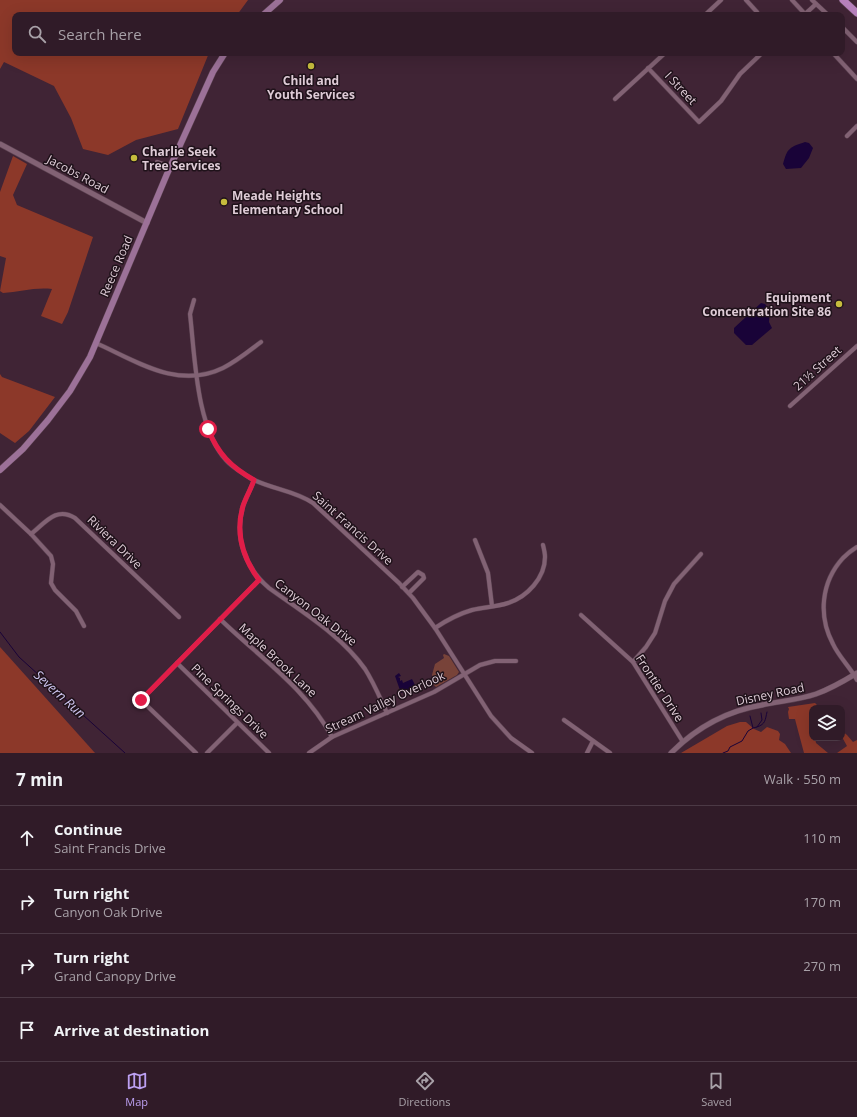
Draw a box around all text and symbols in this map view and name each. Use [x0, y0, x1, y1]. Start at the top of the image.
search box [12, 12, 845, 56]
icon: search [26, 23, 48, 45]
text: Search here [58, 24, 142, 44]
marker: Child and Youth Services [306, 61, 316, 71]
street label: I Street [661, 68, 701, 108]
place label: Child and Youth Services [267, 72, 355, 103]
place label: Charlie Seek Tree Services [142, 143, 221, 174]
street label: Jacobs Road [43, 150, 112, 197]
marker: Charlie Seek Tree Services [129, 153, 139, 163]
place label: Meade Heights Elementary School [232, 187, 343, 218]
marker: Meade Heights Elementary School [219, 197, 229, 207]
street label: Reece Road [95, 233, 137, 299]
place label: Equipment Concentration Site 86 [702, 289, 831, 320]
marker: Equipment Concentration Site 86 [834, 299, 844, 309]
street label: 21½ Street [789, 342, 845, 394]
route start [199, 420, 217, 438]
street label: Saint Francis Drive [309, 487, 397, 569]
street label: Riviera Drive [84, 511, 146, 573]
street label: Canyon Oak Drive [271, 574, 361, 650]
street label: Maple Brook Lane [235, 619, 321, 701]
street label: Frontier Drive [632, 651, 688, 725]
street label: Pine Springs Drive [188, 660, 273, 743]
water label: Severn Run [30, 666, 90, 722]
street label: Stream Valley Overlook [323, 667, 448, 737]
street label: Disney Road [734, 678, 806, 710]
route end [132, 691, 150, 709]
map controls [809, 705, 845, 741]
button: layers [809, 705, 845, 741]
text: 7 min [16, 768, 63, 791]
text: Walk · 550 m [764, 770, 841, 788]
text: Continue [54, 819, 122, 839]
icon: ahead [16, 827, 38, 849]
text: 110 m [803, 829, 841, 847]
text: Saint Francis Drive [54, 839, 166, 857]
text: Turn right [54, 883, 129, 903]
icon: right [16, 891, 38, 913]
text: 170 m [803, 893, 841, 911]
text: Canyon Oak Drive [54, 903, 162, 921]
text: Turn right [54, 947, 129, 967]
icon: right [16, 955, 38, 977]
text: 270 m [803, 957, 841, 975]
text: Grand Canopy Drive [54, 967, 176, 985]
icon: arrive [16, 1019, 38, 1041]
text: Arrive at destination [54, 1020, 209, 1040]
tab: Map [125, 1070, 148, 1109]
tab: Directions [399, 1070, 451, 1109]
tab: Saved [701, 1070, 732, 1109]

